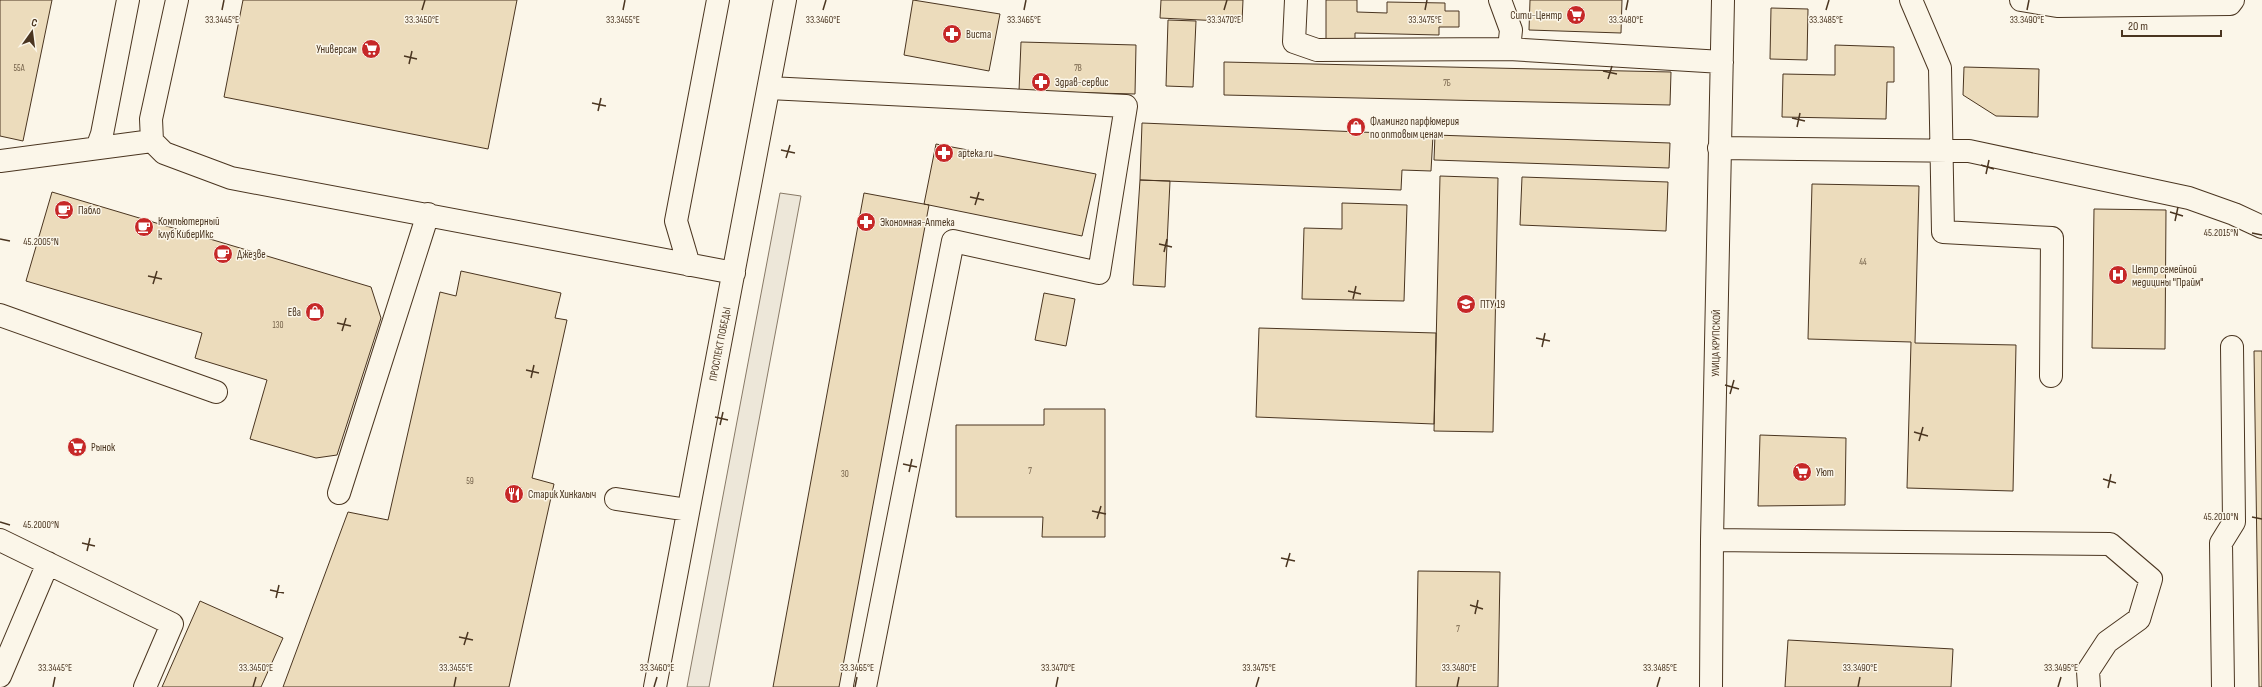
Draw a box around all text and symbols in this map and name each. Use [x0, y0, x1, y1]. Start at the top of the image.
supermarket icon: Сити-Центр [1565, 4, 1587, 26]
place label: Сити-Центр [1510, 9, 1562, 22]
north arrow [12, 12, 52, 52]
scale bar [2122, 12, 2221, 38]
text: 33.3445°E [205, 14, 239, 26]
text: 33.3450°E [405, 14, 439, 26]
text: 33.3455°E [606, 14, 640, 26]
text: 33.3460°E [806, 14, 840, 26]
text: 33.3465°E [1007, 14, 1041, 26]
text: 33.3470°E [1207, 14, 1241, 26]
text: 33.3475°E [1408, 14, 1442, 26]
text: 33.3480°E [1609, 14, 1643, 26]
text: 33.3485°E [1809, 14, 1843, 26]
text: 33.3490°E [2010, 14, 2044, 26]
text: С [30, 16, 39, 30]
text: 20 m [2128, 19, 2148, 34]
pharmacy icon: Виста [941, 23, 963, 45]
place label: Виста [966, 28, 991, 41]
supermarket icon: Универсам [360, 38, 382, 60]
place label: Универсам [316, 43, 357, 56]
house number: 55А [13, 63, 25, 74]
house number: 7В [1074, 63, 1082, 74]
pharmacy icon: Здрав-сервис [1030, 71, 1052, 93]
place label: Здрав-сервис [1055, 76, 1109, 89]
house number: 7Б [1443, 78, 1451, 89]
place label: Фламинго парфюмерия по оптовым ценам [1370, 115, 1459, 141]
shop icon: Фламинго парфюмерия по оптовым ценам [1345, 116, 1367, 138]
pharmacy icon: apteka.ru [933, 142, 955, 164]
place label: apteka.ru [958, 147, 993, 160]
cafe icon: Пабло [53, 199, 75, 221]
place label: Пабло [78, 204, 101, 217]
pharmacy icon: Экономная-Аптека [855, 211, 877, 233]
place label: Компьютерный клуб КиберИкс [158, 215, 220, 241]
cafe icon: Компьютерный клуб КиберИкс [133, 216, 155, 238]
place label: Экономная-Аптека [880, 216, 955, 229]
text: 45.2015°N [2204, 227, 2238, 239]
text: 45.2005°N [23, 236, 59, 248]
cafe icon: Джезве [212, 243, 234, 265]
place label: Джезве [237, 248, 266, 261]
house number: 44 [1859, 257, 1867, 268]
place label: Центр семейной медицины "Прайм" [2132, 263, 2204, 289]
hospital icon: Центр семейной медицины "Прайм" [2107, 264, 2129, 286]
school or university icon: ПТУ 19 [1455, 293, 1477, 315]
place label: ПТУ 19 [1480, 298, 1505, 311]
shop icon: Ева [304, 301, 326, 323]
place label: Ева [288, 306, 301, 319]
street label: ПРОСПЕКТ ПОБЕДЫ [706, 306, 734, 382]
street label: УЛИЦА КРУПСКОЙ [1708, 309, 1723, 377]
house number: 130 [273, 320, 283, 331]
supermarket icon: Рынок [66, 436, 88, 458]
place label: Рынок [91, 441, 116, 454]
supermarket icon: Уют [1791, 461, 1813, 483]
house number: 7 [1028, 466, 1032, 477]
place label: Уют [1816, 466, 1834, 479]
house number: 30 [841, 469, 849, 480]
house number: 59 [466, 476, 474, 487]
restaurant icon: Старик Хинкалыч [503, 483, 525, 505]
place label: Старик Хинкалыч [528, 488, 596, 501]
text: 45.2010°N [2203, 511, 2239, 523]
text: 45.2000°N [23, 519, 59, 531]
house number: 7 [1456, 624, 1460, 635]
text: 33.3445°E [38, 662, 72, 674]
text: 33.3450°E [239, 662, 273, 674]
text: 33.3455°E [439, 662, 473, 674]
text: 33.3460°E [640, 662, 674, 674]
text: 33.3465°E [840, 662, 874, 674]
text: 33.3470°E [1041, 662, 1075, 674]
text: 33.3475°E [1242, 662, 1276, 674]
text: 33.3480°E [1442, 662, 1476, 674]
text: 33.3485°E [1643, 662, 1677, 674]
text: 33.3490°E [1843, 662, 1877, 674]
text: 33.3495°E [2044, 662, 2078, 674]

